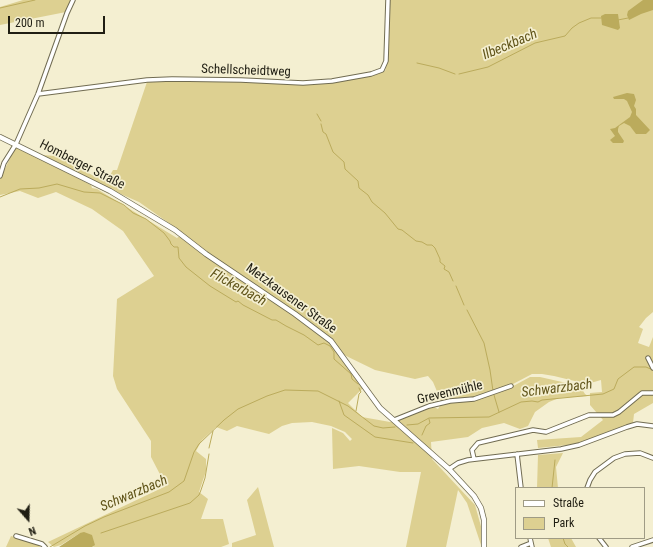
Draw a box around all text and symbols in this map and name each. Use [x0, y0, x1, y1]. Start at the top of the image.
scale bar [10, 8, 107, 34]
text: 200 m [15, 16, 45, 30]
water label: Ilbeckbach [480, 26, 540, 64]
street label: Schellscheidtweg [201, 62, 291, 80]
street label: Homberger Straße [37, 137, 127, 193]
street label: Metzkausener Straße [242, 261, 340, 337]
water label: Flickerbach [207, 266, 269, 310]
water label: Schwarzbach [521, 376, 593, 402]
street label: Grevenmühle [416, 378, 484, 408]
water label: Schwarzbach [98, 472, 170, 516]
legend [515, 487, 645, 539]
text: Straße [553, 496, 584, 510]
north arrow [8, 499, 48, 539]
text: Park [553, 516, 574, 530]
text: N [27, 523, 38, 538]

